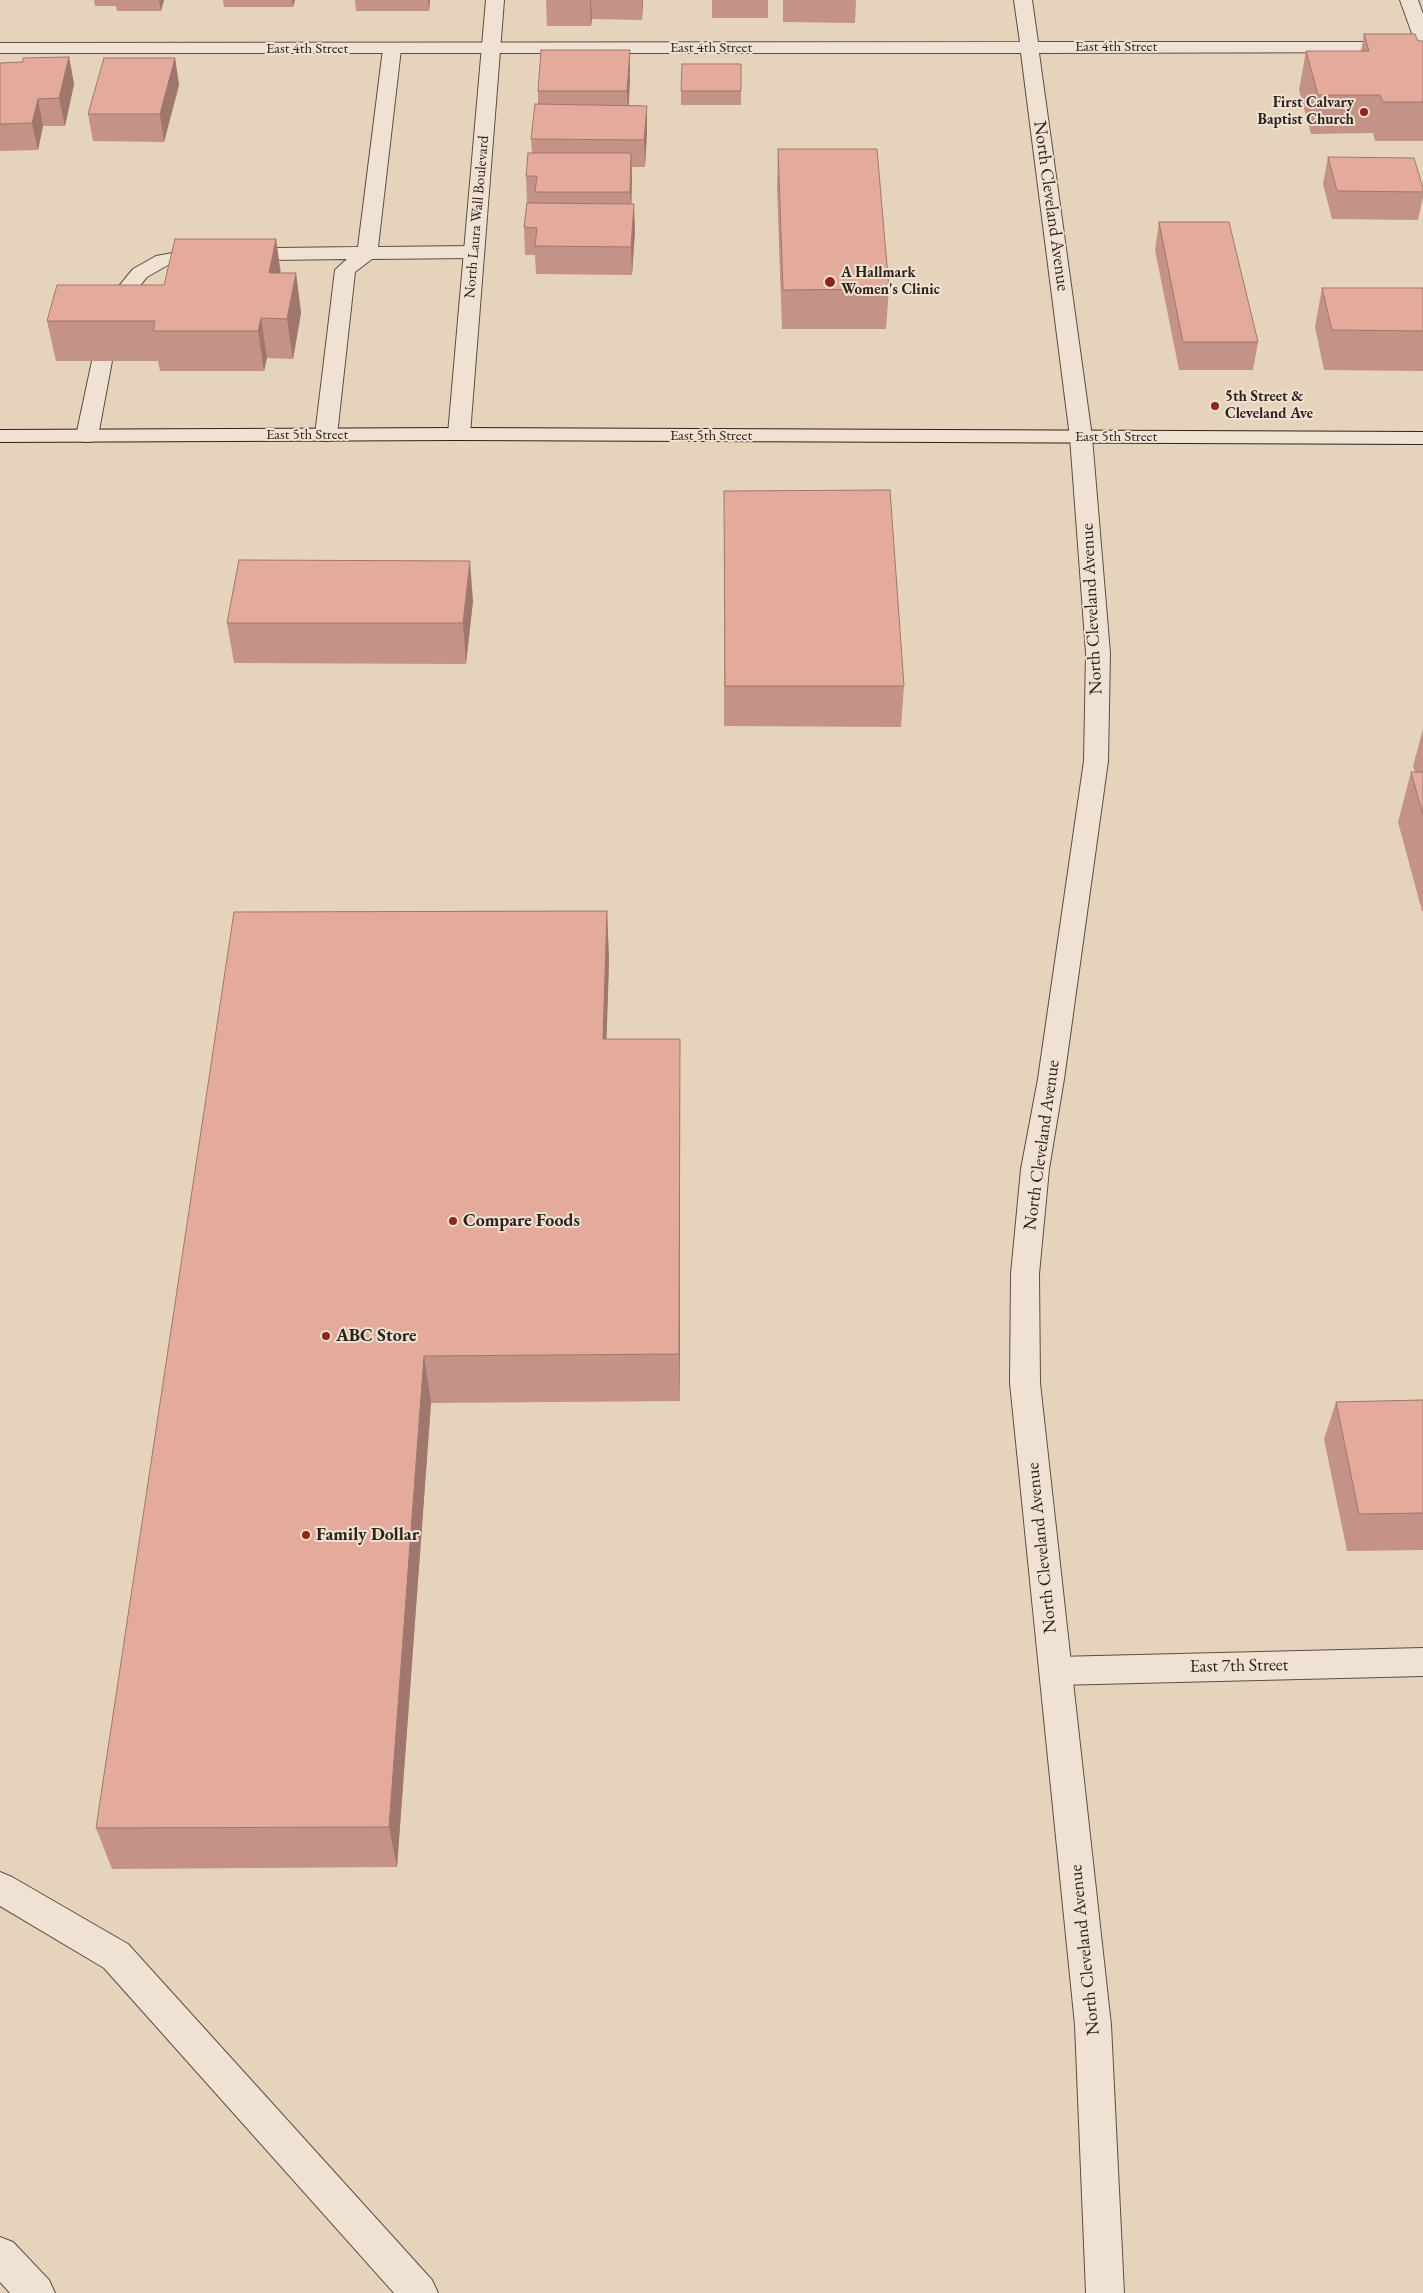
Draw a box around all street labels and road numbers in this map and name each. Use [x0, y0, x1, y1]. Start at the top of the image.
street label: East 4th Street [1075, 38, 1157, 56]
street label: East 4th Street [670, 39, 752, 57]
street label: East 4th Street [266, 40, 348, 58]
street label: North Cleveland Avenue [1028, 120, 1074, 292]
street label: North Laura Wall Boulevard [461, 135, 493, 299]
street label: East 5th Street [266, 426, 348, 444]
street label: East 5th Street [670, 427, 752, 445]
street label: East 5th Street [1075, 428, 1157, 446]
street label: North Cleveland Avenue [1077, 523, 1107, 695]
street label: North Cleveland Avenue [1019, 1059, 1065, 1231]
street label: North Cleveland Avenue [1022, 1462, 1062, 1634]
street label: East 7th Street [1189, 1654, 1289, 1678]
street label: North Cleveland Avenue [1065, 1864, 1105, 2036]

